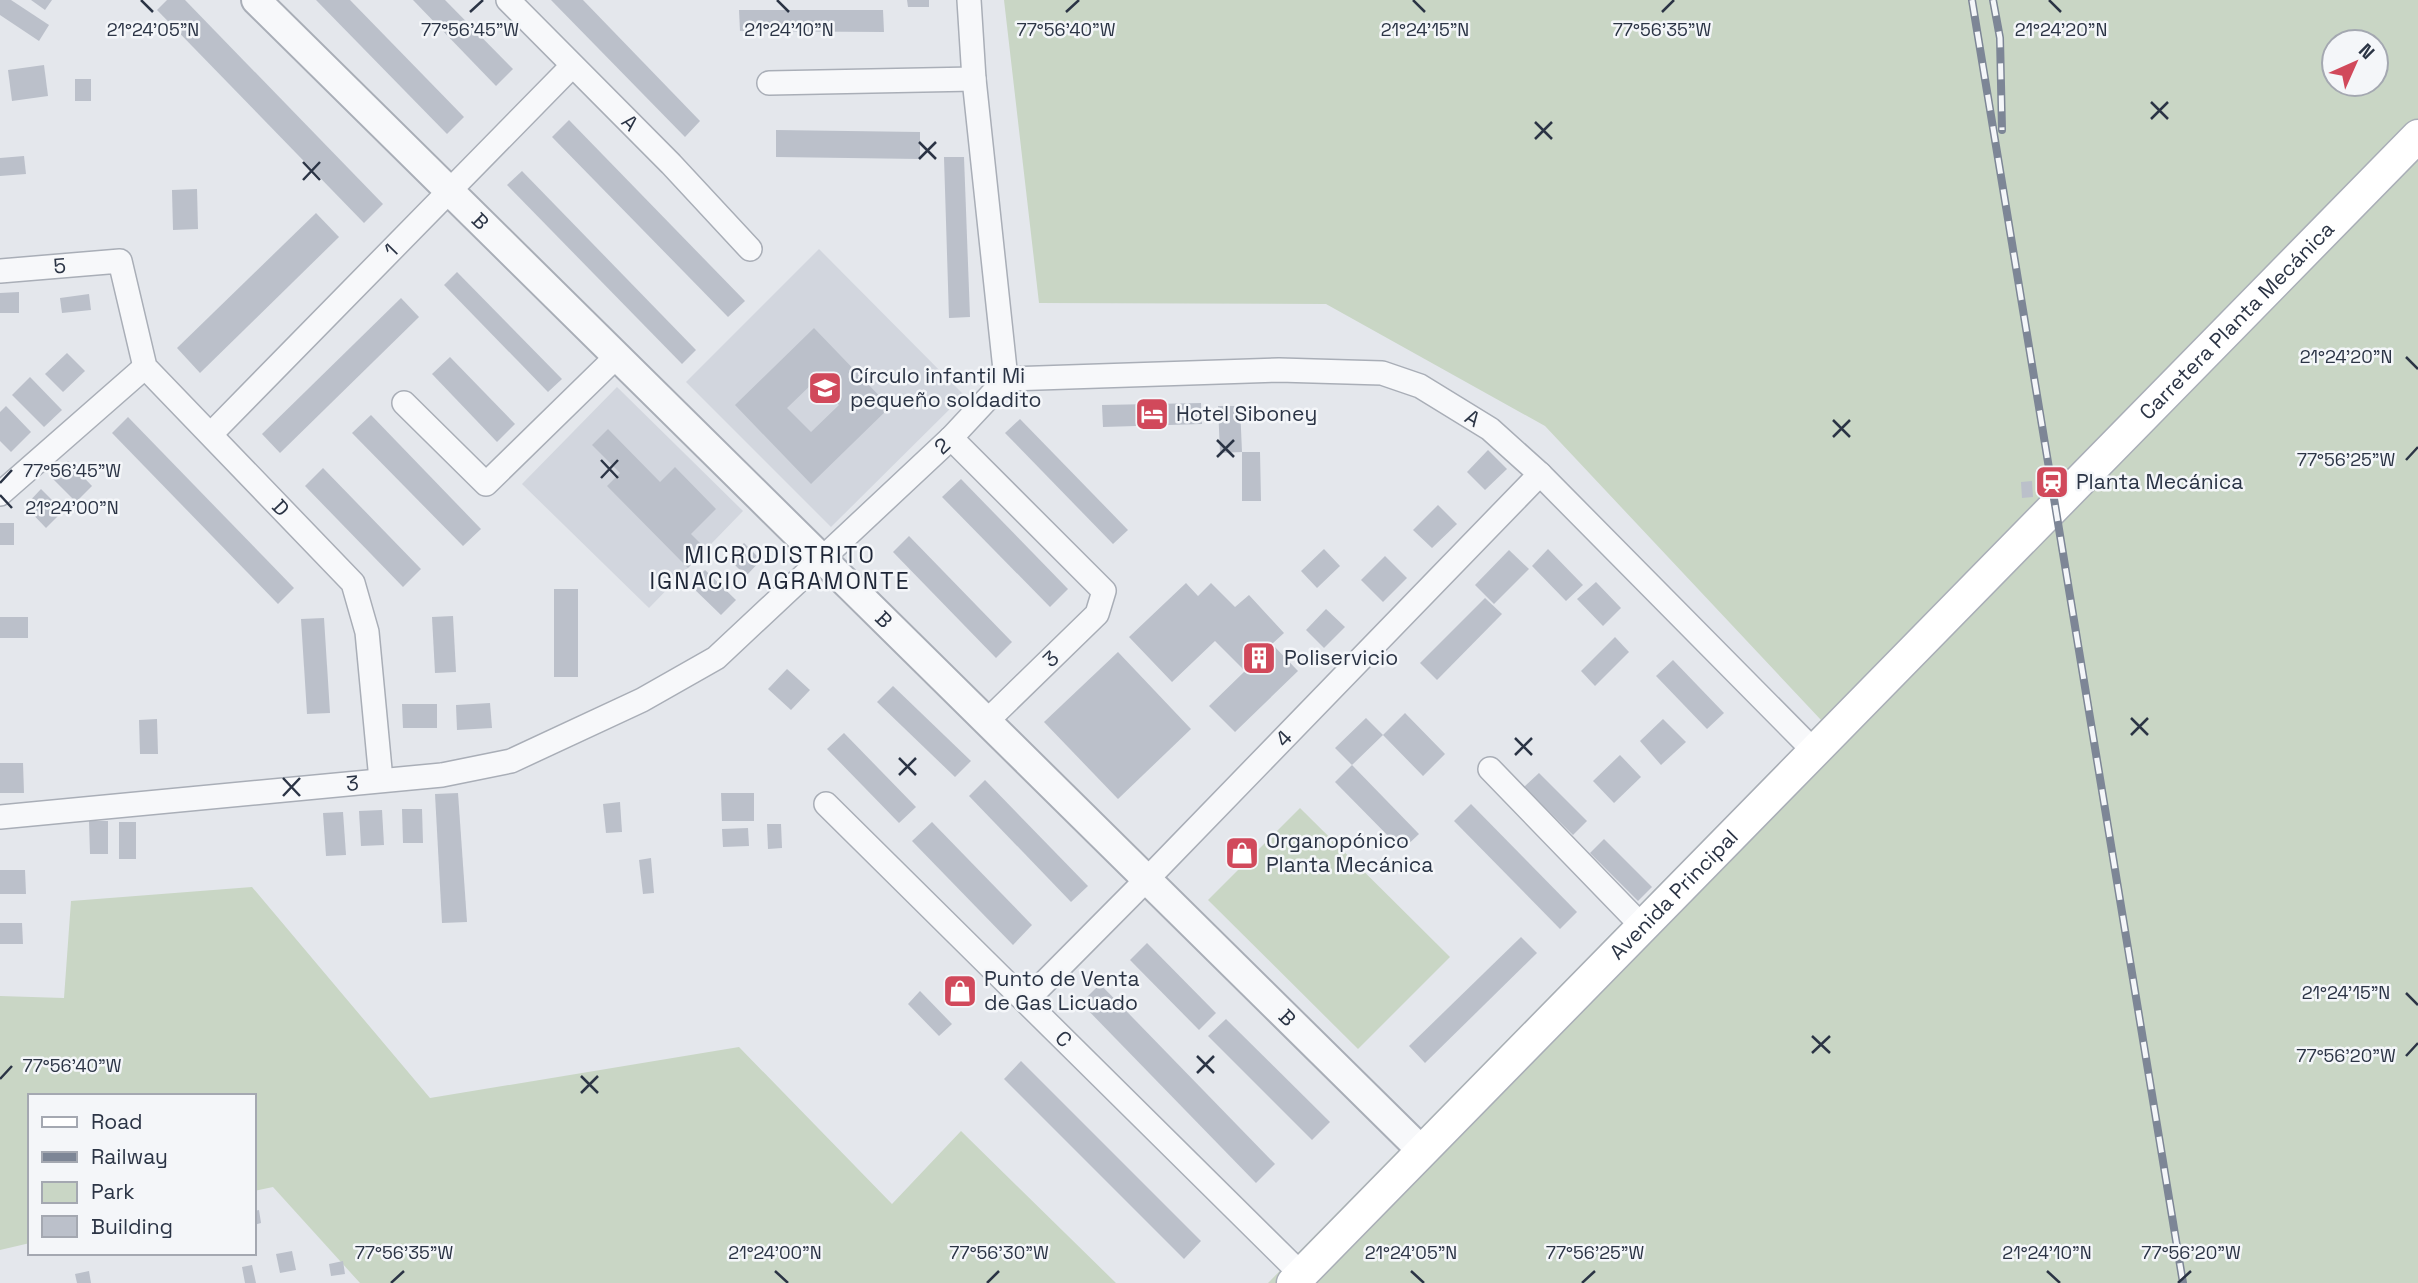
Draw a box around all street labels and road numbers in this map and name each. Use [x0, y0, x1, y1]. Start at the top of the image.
street label: A [616, 108, 645, 137]
street label: B [466, 206, 495, 235]
street label: Carretera Planta Mecánica [2133, 215, 2340, 425]
street label: 1 [378, 238, 403, 263]
street label: 5 [52, 252, 67, 279]
street label: A [1460, 403, 1485, 433]
street label: 2 [928, 432, 956, 460]
street label: D [267, 493, 296, 522]
street label: B [870, 605, 898, 634]
street label: 3 [1037, 645, 1065, 673]
street label: 4 [1269, 724, 1298, 752]
street label: 3 [345, 769, 360, 797]
street label: Avenida Principal [1604, 823, 1744, 965]
street label: B [1273, 1003, 1302, 1032]
street label: C [1049, 1024, 1078, 1053]

